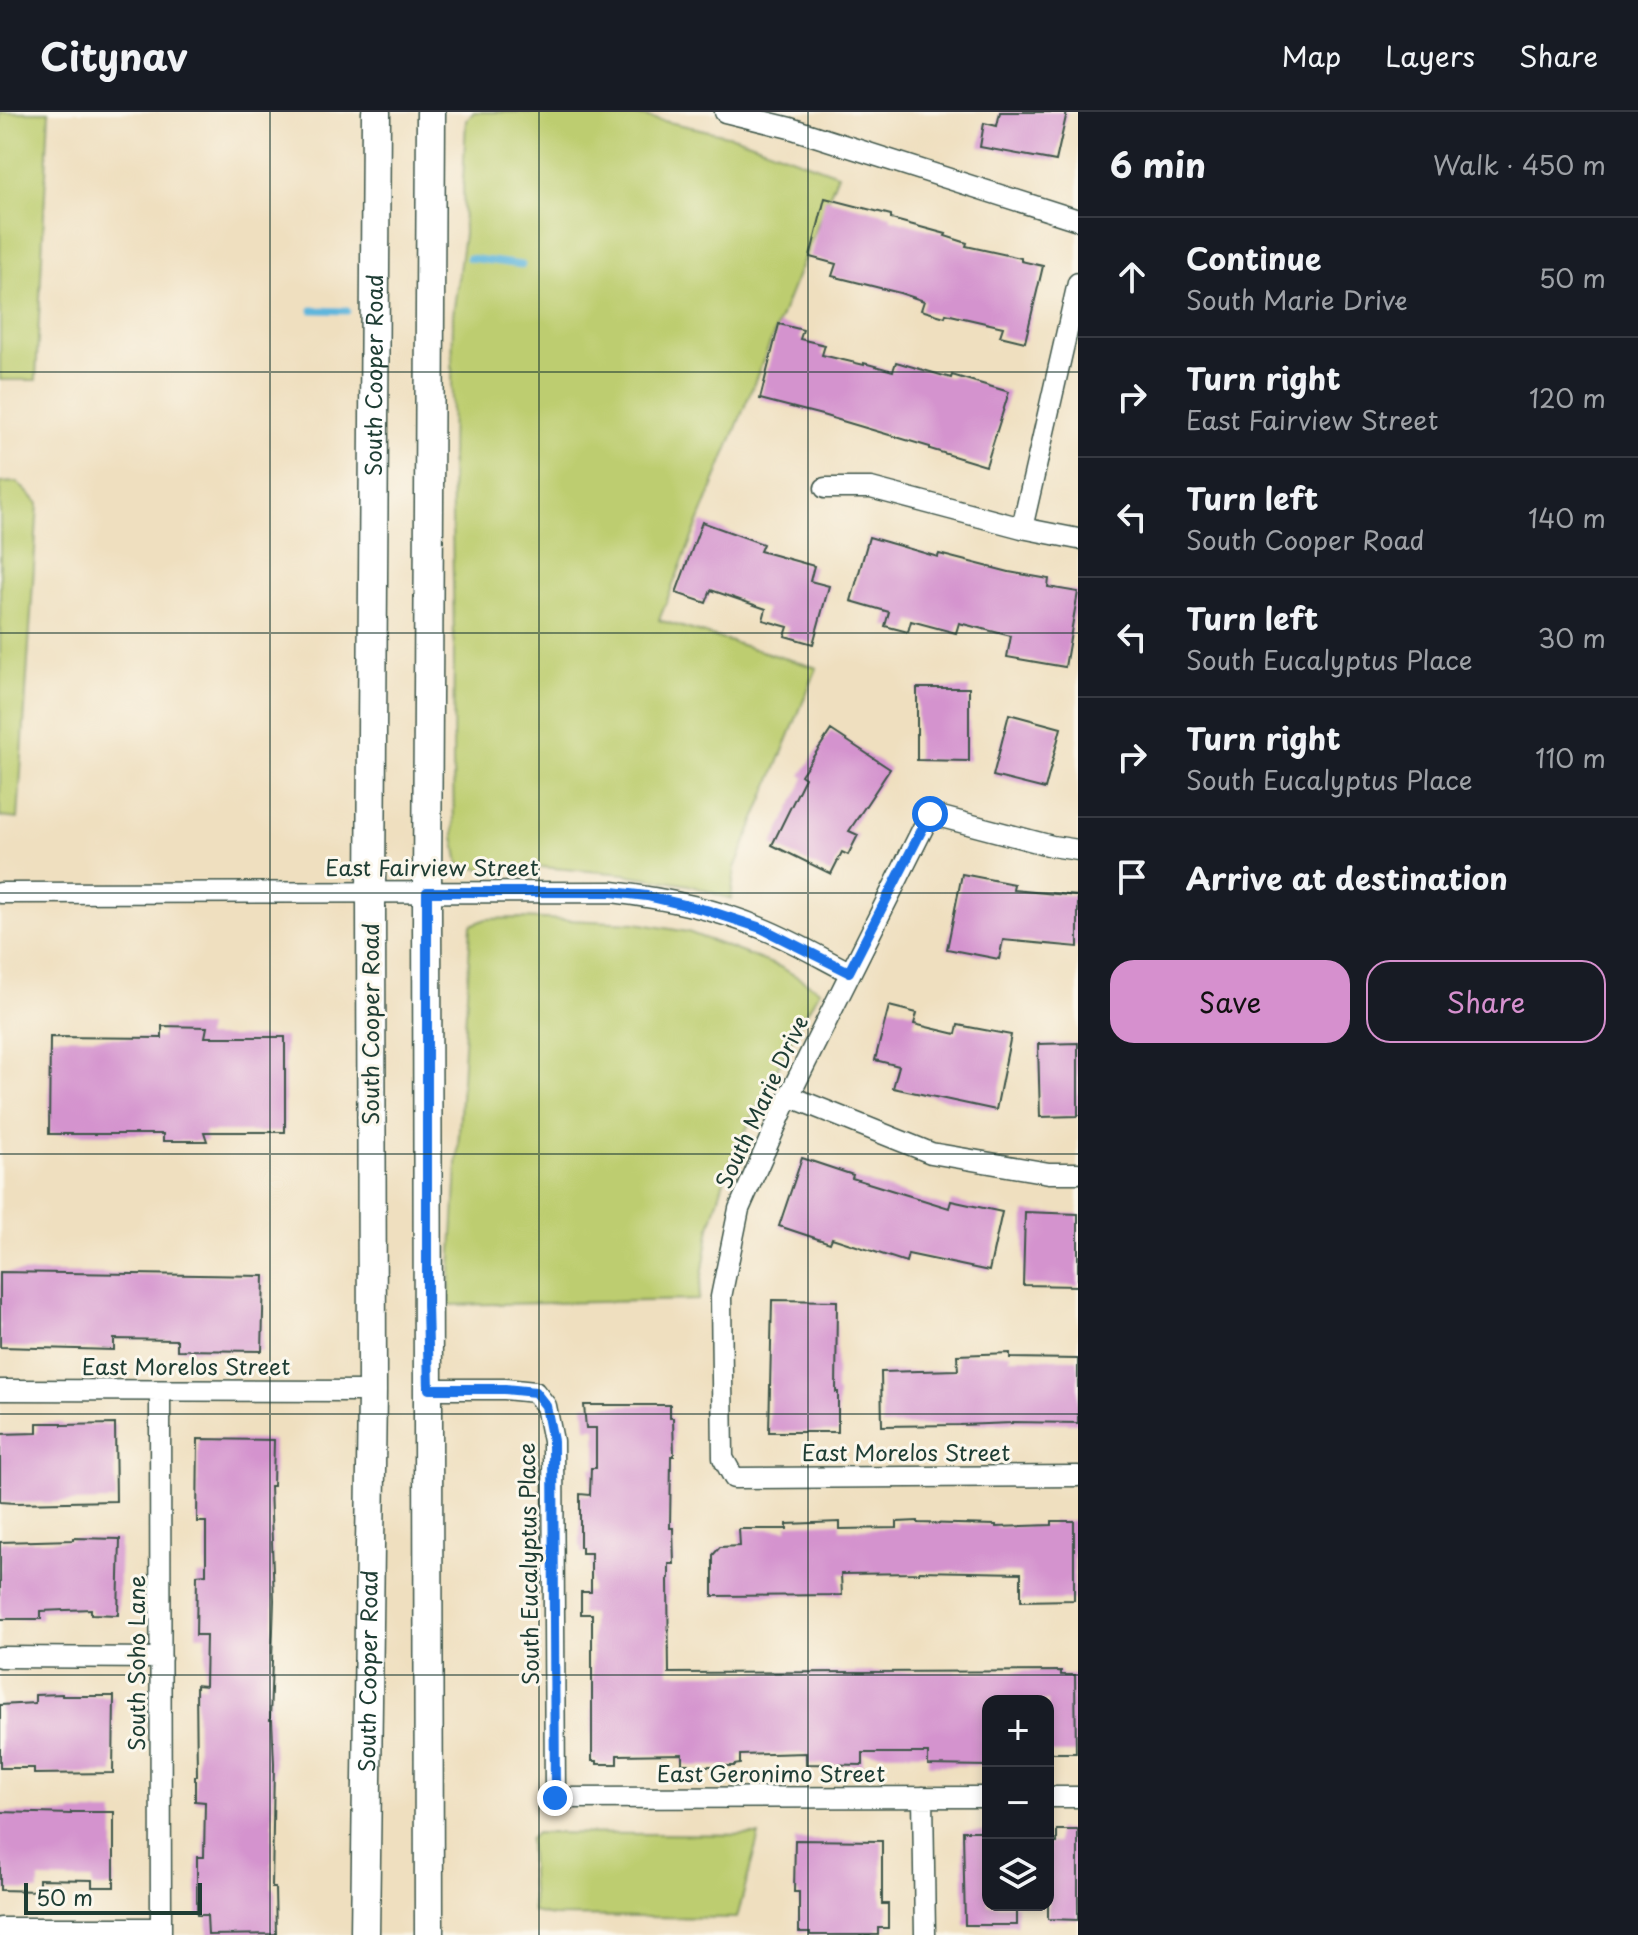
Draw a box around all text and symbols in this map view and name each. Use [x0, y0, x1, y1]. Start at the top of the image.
text: Citynav [40, 27, 188, 84]
text: Map [1281, 34, 1341, 77]
text: Layers [1385, 34, 1475, 77]
text: Share [1519, 34, 1598, 77]
text: 6 min [1110, 138, 1206, 190]
text: Walk · 450 m [1433, 145, 1606, 184]
text: Continue [1186, 235, 1321, 280]
icon: ahead [1110, 255, 1154, 299]
text: 50 m [1539, 258, 1606, 297]
street label: South Cooper Road [356, 274, 390, 476]
text: South Marie Drive [1186, 280, 1408, 319]
text: Turn right [1186, 355, 1341, 400]
icon: right [1110, 375, 1154, 419]
text: 120 m [1529, 378, 1606, 417]
text: East Fairview Street [1186, 400, 1438, 439]
text: Turn left [1186, 475, 1318, 520]
icon: left [1110, 495, 1154, 539]
text: 140 m [1528, 498, 1606, 537]
text: South Cooper Road [1186, 520, 1425, 559]
text: Turn left [1186, 595, 1318, 640]
icon: left [1110, 615, 1154, 659]
text: 30 m [1538, 618, 1606, 657]
text: South Eucalyptus Place [1186, 640, 1473, 679]
text: Turn right [1186, 715, 1341, 760]
icon: right [1110, 735, 1154, 779]
text: 110 m [1535, 738, 1606, 777]
text: South Eucalyptus Place [1186, 760, 1473, 799]
route start [912, 796, 948, 832]
street label: East Fairview Street [325, 850, 539, 883]
icon: arrive [1110, 855, 1154, 899]
text: Arrive at destination [1186, 855, 1508, 900]
street label: South Cooper Road [353, 923, 386, 1125]
button: Save [1110, 960, 1350, 1043]
button: Share [1366, 960, 1606, 1043]
street label: South Marie Drive [706, 1009, 815, 1193]
street label: East Morelos Street [82, 1349, 290, 1382]
street label: East Morelos Street [802, 1435, 1010, 1468]
street label: South Eucalyptus Place [509, 1443, 546, 1686]
street label: South Cooper Road [349, 1570, 385, 1772]
street label: South Soho Lane [119, 1575, 152, 1751]
map controls [982, 1695, 1054, 1911]
button: + [982, 1695, 1054, 1767]
street label: East Geronimo Street [657, 1756, 885, 1789]
button: − [982, 1767, 1054, 1839]
route end [537, 1780, 573, 1816]
button: layers [982, 1839, 1054, 1911]
scale bar [24, 1879, 202, 1915]
text: 50 m [36, 1880, 93, 1913]

